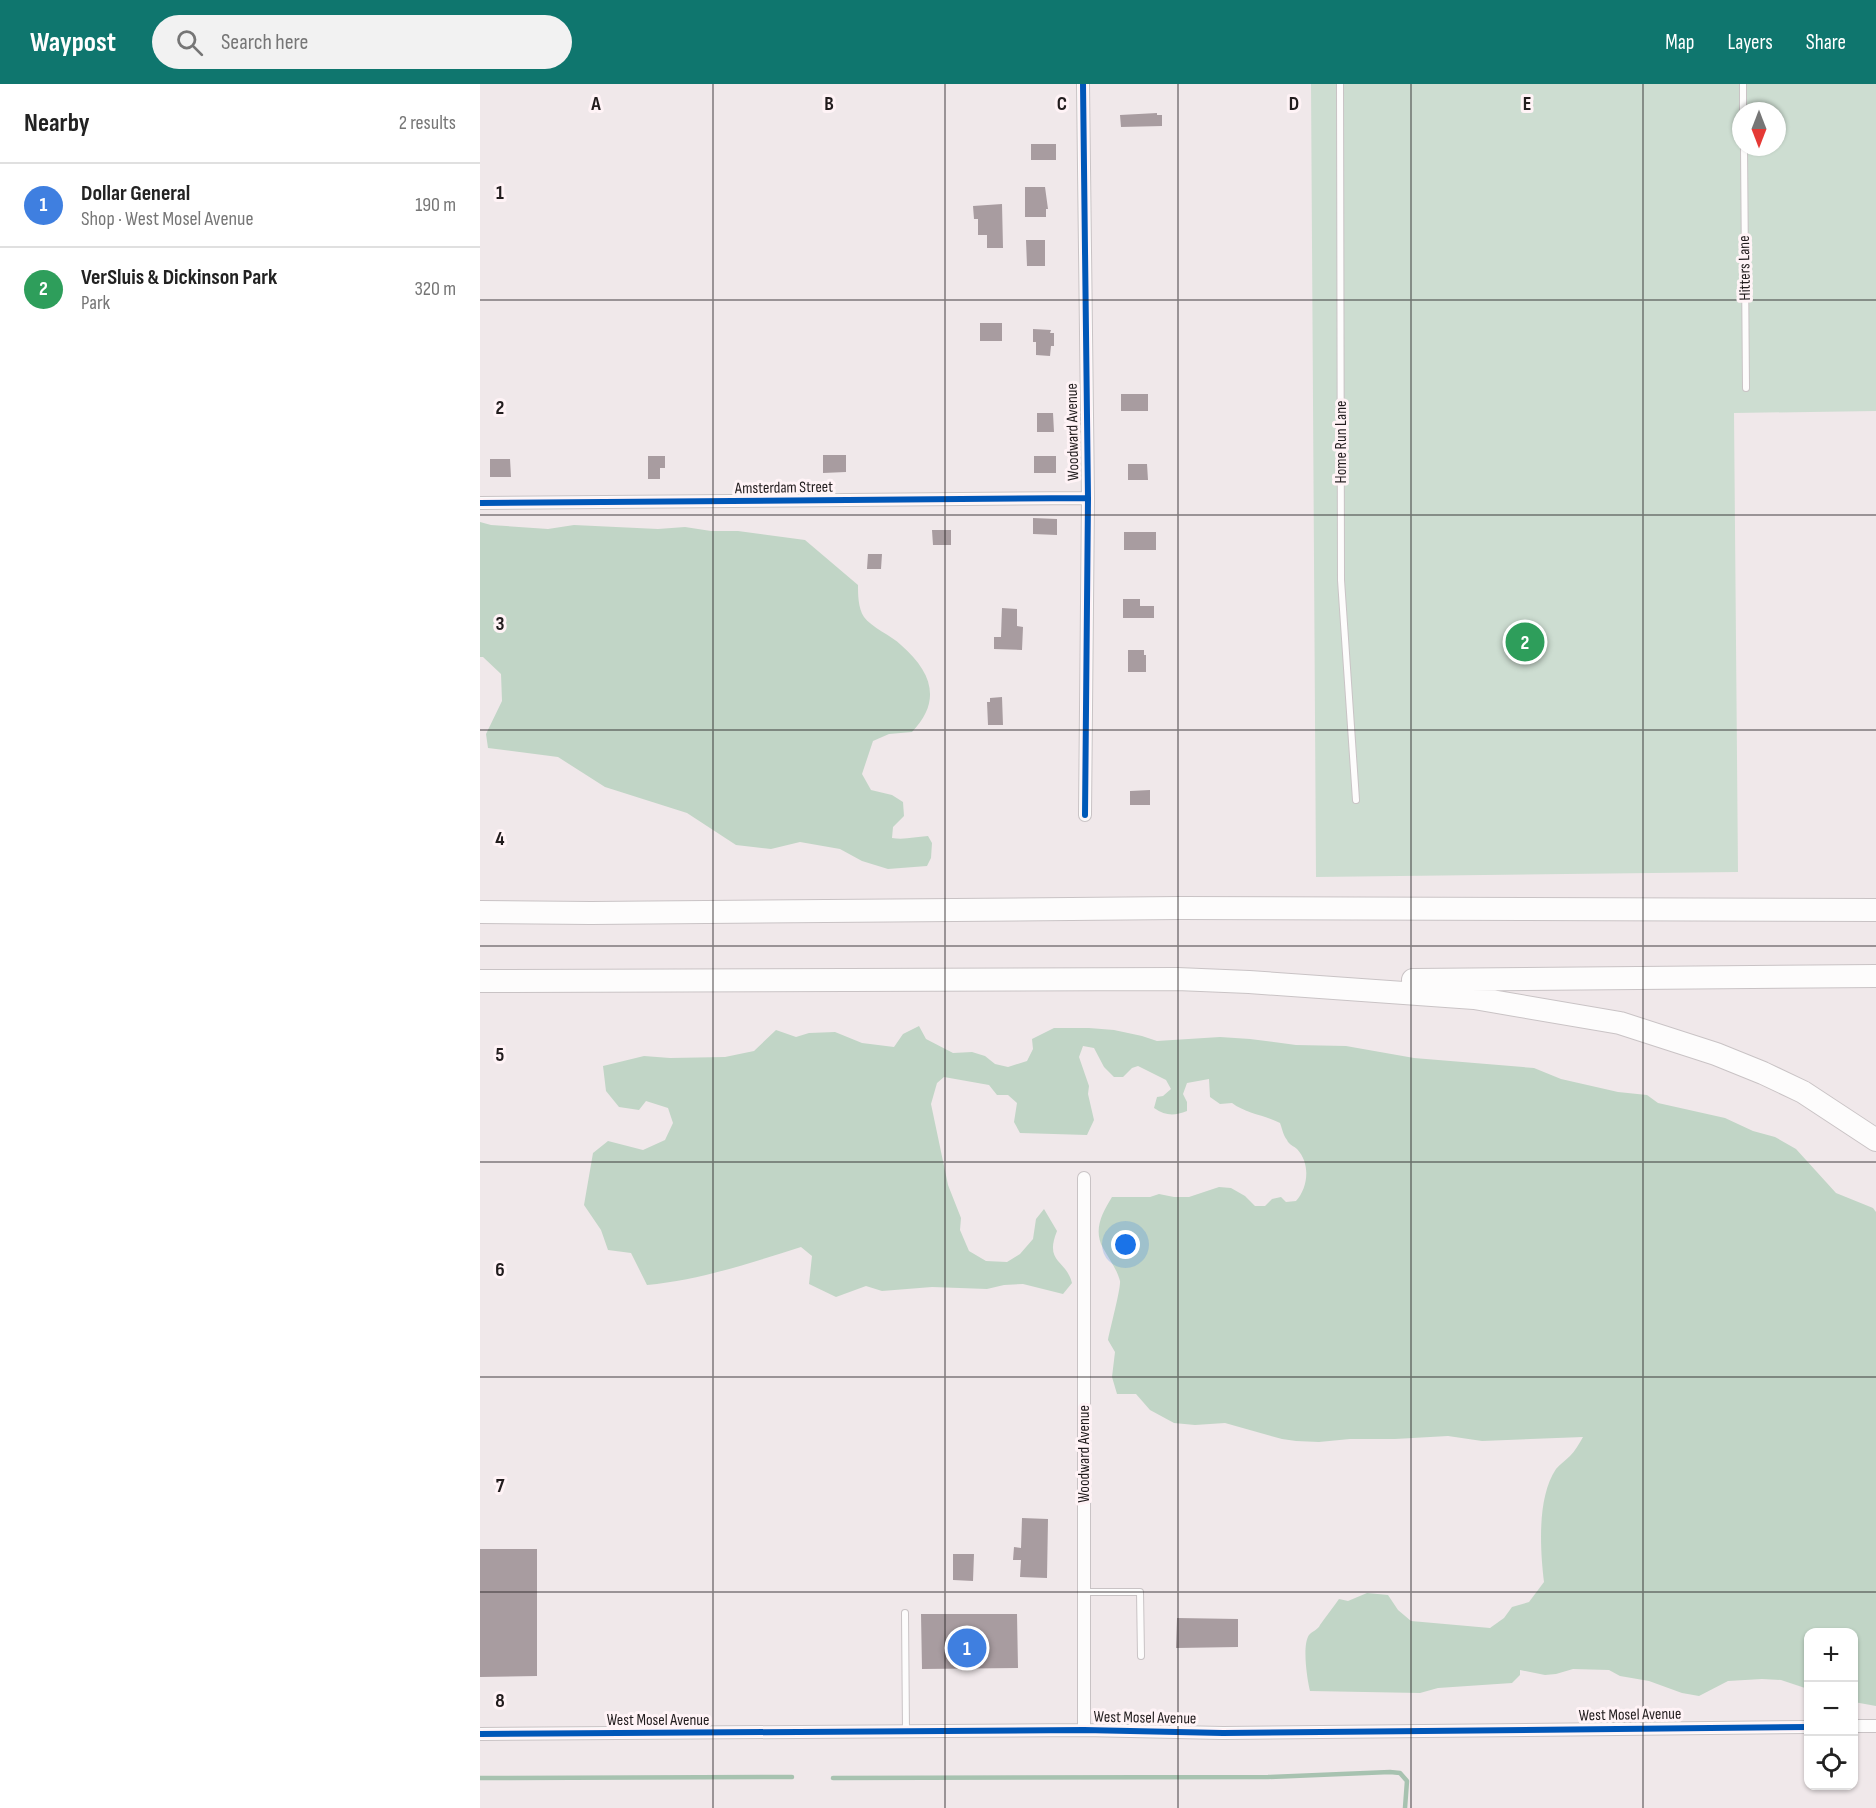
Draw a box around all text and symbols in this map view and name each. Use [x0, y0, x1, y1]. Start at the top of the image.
search box [152, 15, 572, 69]
text: Waypost [30, 26, 116, 59]
icon: search [173, 26, 206, 59]
text: Search here [221, 29, 308, 56]
text: Map [1665, 30, 1694, 55]
text: Layers [1727, 30, 1773, 55]
text: Share [1806, 30, 1846, 55]
text: A [590, 92, 601, 116]
text: B [824, 92, 834, 116]
text: C [1057, 92, 1067, 116]
text: D [1289, 92, 1299, 116]
text: E [1523, 92, 1531, 116]
north arrow [1732, 102, 1786, 156]
text: Nearby [24, 108, 90, 139]
text: 2 results [399, 111, 456, 135]
text: Dollar General [81, 180, 190, 207]
text: 1 [496, 181, 504, 205]
text: 1 [40, 193, 47, 217]
text: 190 m [415, 193, 456, 217]
text: Shop · West Mosel Avenue [81, 207, 253, 231]
street label: Hitters Lane [1735, 235, 1755, 301]
text: VerSluis & Dickinson Park [81, 264, 277, 291]
text: 2 [39, 277, 48, 301]
text: 320 m [414, 277, 456, 301]
text: Park [81, 291, 110, 315]
street label: Woodward Avenue [1063, 383, 1083, 481]
text: 2 [496, 396, 504, 420]
street label: Home Run Lane [1332, 401, 1351, 483]
street label: Amsterdam Street [734, 478, 833, 498]
text: 3 [496, 612, 505, 636]
pin: 2 [1506, 620, 1544, 664]
text: 4 [495, 827, 505, 851]
text: 5 [496, 1043, 505, 1067]
your location [1111, 1230, 1140, 1259]
text: 6 [495, 1258, 505, 1282]
street label: Woodward Avenue [1075, 1405, 1094, 1503]
text: 7 [496, 1474, 505, 1498]
pin: 1 [948, 1626, 986, 1670]
map controls [1804, 1628, 1858, 1790]
button: + [1804, 1628, 1858, 1682]
button: − [1804, 1682, 1858, 1736]
text: 8 [495, 1689, 505, 1713]
street label: West Mosel Avenue [1578, 1705, 1682, 1725]
street label: West Mosel Avenue [1093, 1708, 1197, 1728]
street label: West Mosel Avenue [607, 1711, 709, 1730]
button: locate [1804, 1736, 1858, 1790]

